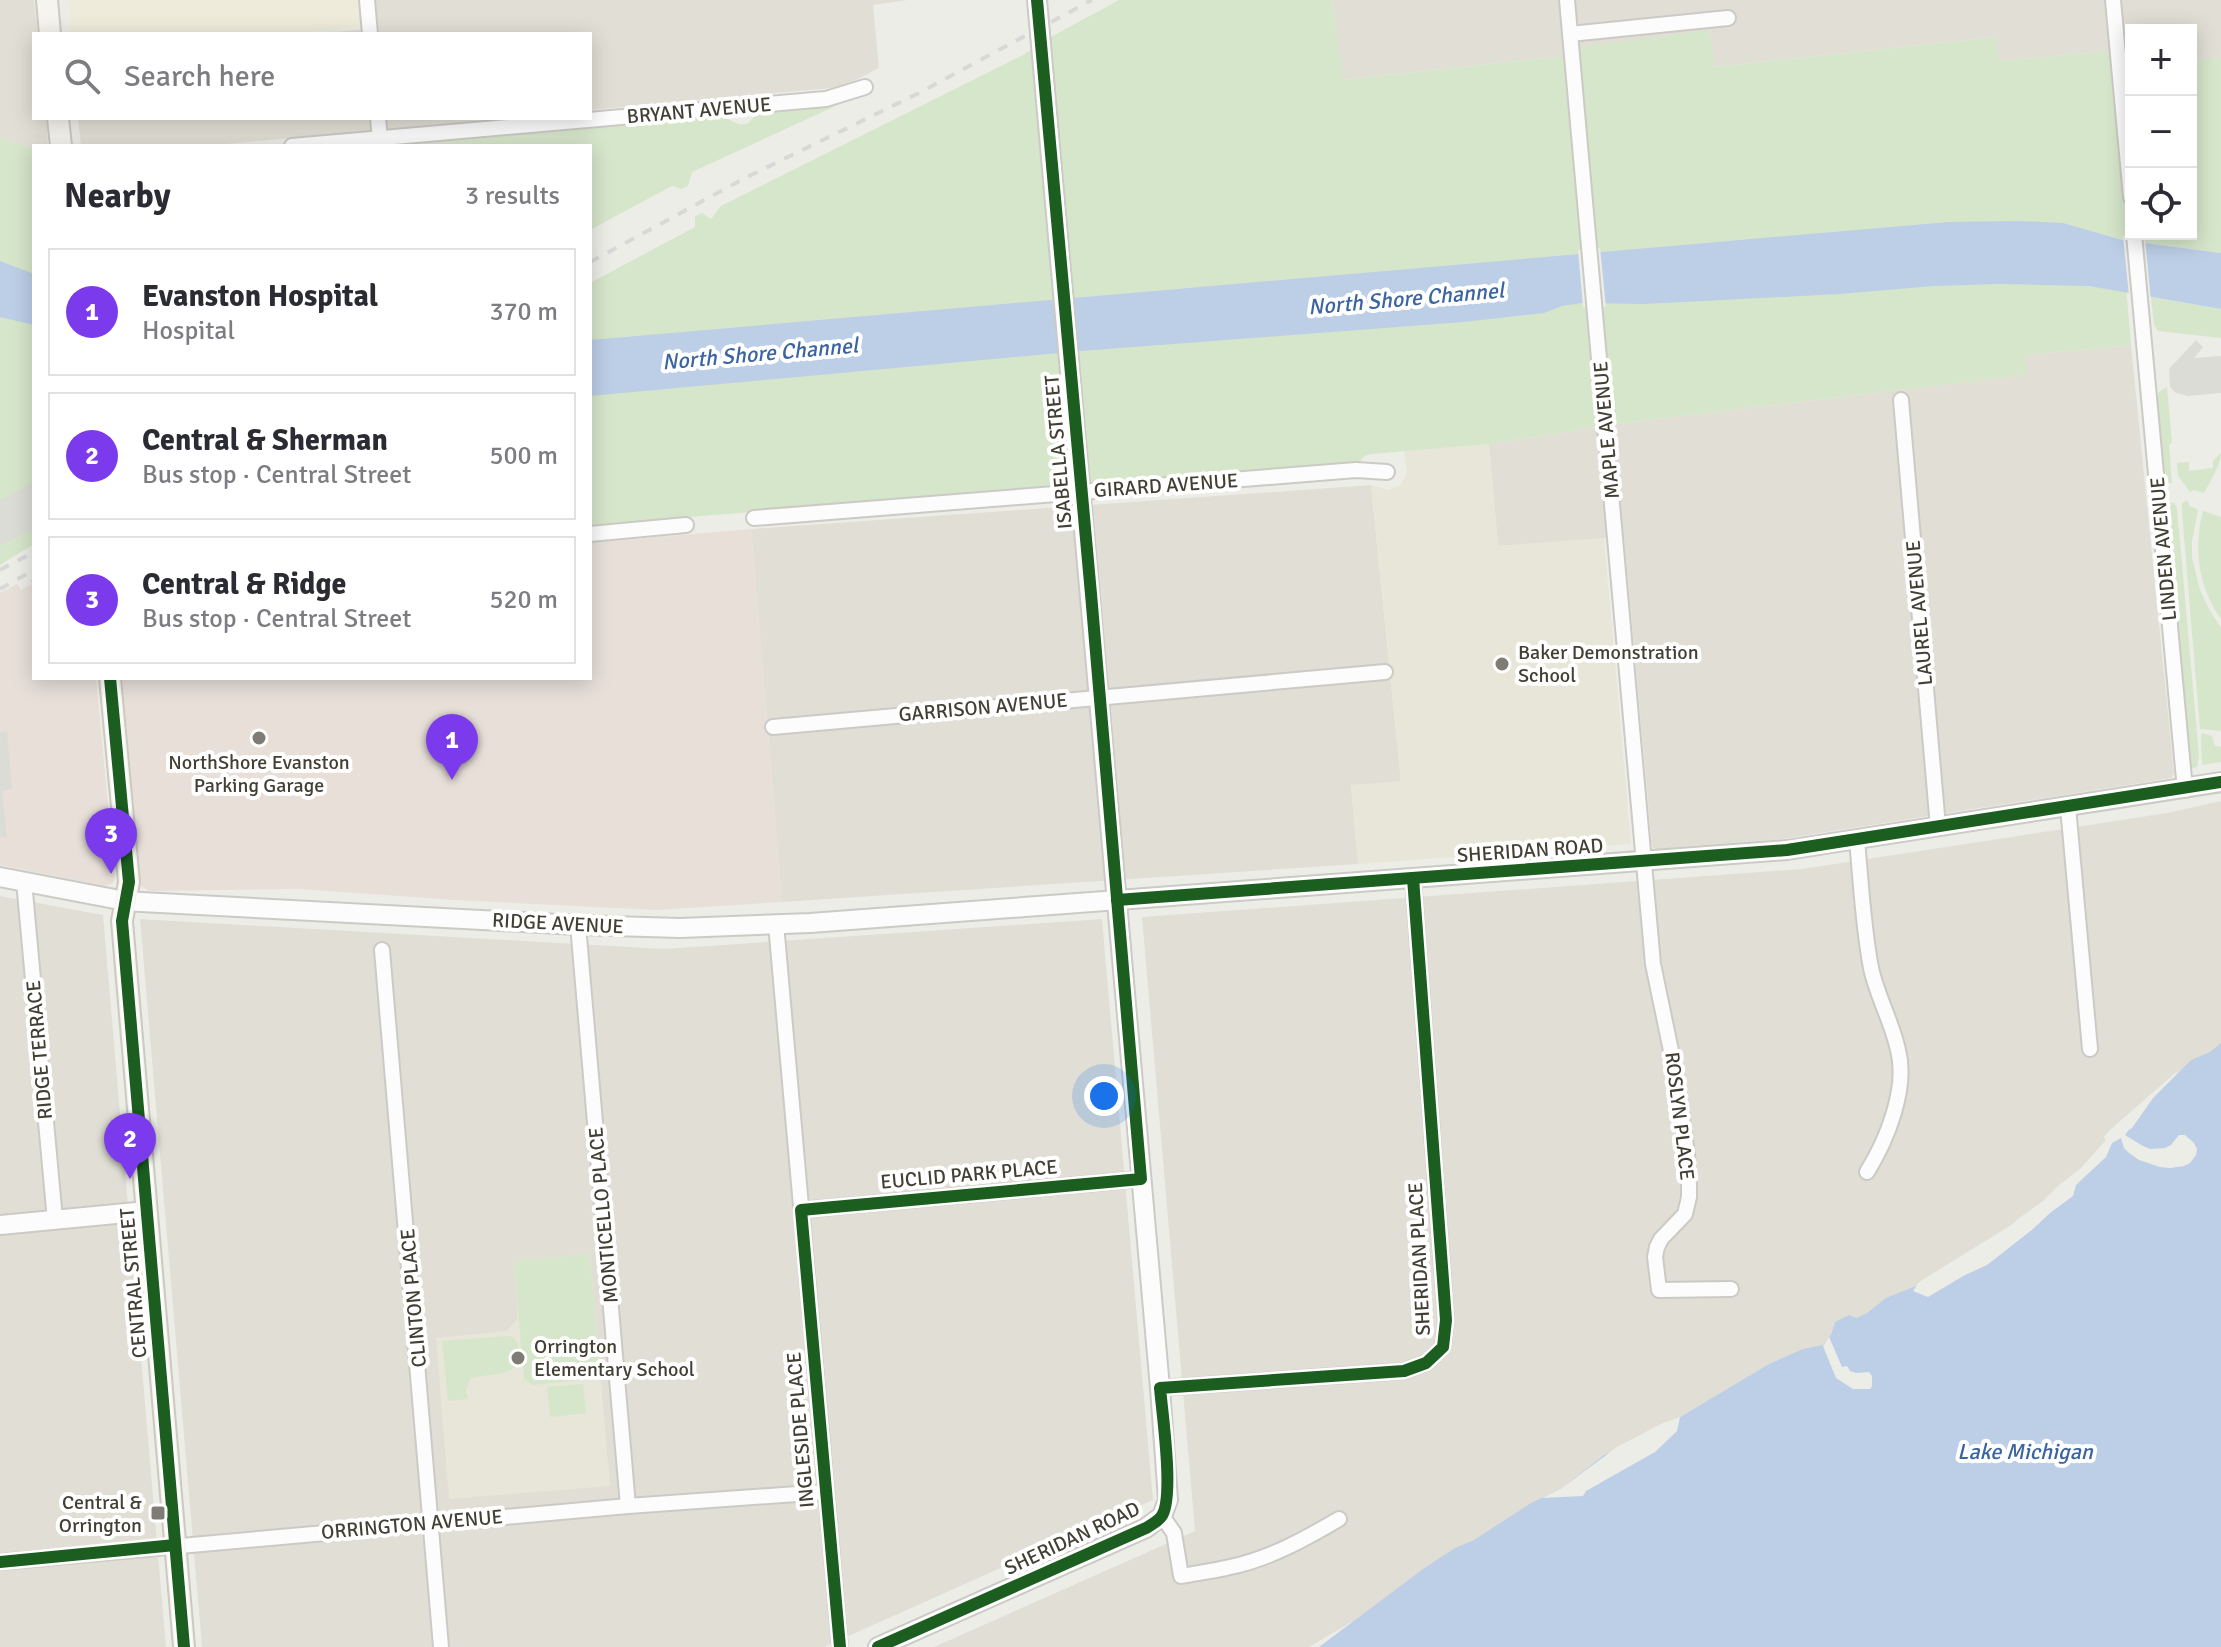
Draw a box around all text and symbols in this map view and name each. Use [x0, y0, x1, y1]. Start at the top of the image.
map controls [2125, 24, 2197, 240]
button: + [2125, 24, 2197, 96]
search box [32, 32, 592, 120]
icon: search [60, 54, 104, 98]
text: Search here [124, 58, 275, 95]
street label: BRYANT AVENUE [626, 92, 772, 129]
button: − [2125, 96, 2197, 168]
button: locate [2125, 168, 2197, 240]
text: Nearby [64, 175, 171, 217]
text: 3 results [465, 180, 560, 212]
water label: North Shore Channel [1307, 276, 1507, 321]
text: Evanston Hospital [142, 278, 378, 315]
text: 1 [85, 296, 99, 328]
text: 370 m [489, 296, 558, 328]
text: Hospital [142, 315, 235, 347]
water label: North Shore Channel [661, 331, 861, 376]
street label: MAPLE AVENUE [1588, 360, 1625, 500]
street label: ISABELLA STREET [1039, 374, 1078, 530]
text: Central & Sherman [142, 422, 388, 459]
text: 2 [85, 440, 99, 472]
text: 500 m [489, 440, 558, 472]
text: Bus stop · Central Street [142, 459, 411, 491]
street label: GIRARD AVENUE [1093, 468, 1239, 503]
street label: LINDEN AVENUE [2145, 476, 2182, 622]
street label: LAUREL AVENUE [1901, 539, 1938, 687]
text: Central & Ridge [142, 566, 346, 603]
text: 3 [85, 584, 99, 616]
text: 520 m [489, 584, 558, 616]
text: Bus stop · Central Street [142, 603, 411, 635]
place label: Baker Demonstration School [1518, 640, 1699, 688]
marker: Baker Demonstration School [1493, 655, 1511, 673]
street label: GARRISON AVENUE [898, 688, 1069, 727]
pin: 1 [426, 714, 478, 780]
marker: NorthShore Evanston Parking Garage [250, 729, 268, 747]
place label: NorthShore Evanston Parking Garage [168, 750, 350, 798]
pin: 3 [85, 808, 137, 874]
street label: SHERIDAN ROAD [1456, 833, 1604, 868]
street label: RIDGE AVENUE [492, 908, 624, 939]
street label: RIDGE TERRACE [21, 979, 58, 1121]
street label: ROSLYN PLACE [1659, 1050, 1700, 1182]
your location [1084, 1076, 1124, 1116]
pin: 2 [104, 1113, 156, 1179]
street label: MONTICELLO PLACE [583, 1126, 624, 1304]
street label: EUCLID PARK PLACE [879, 1154, 1059, 1195]
street label: SHERIDAN PLACE [1403, 1182, 1436, 1336]
street label: CENTRAL STREET [114, 1207, 153, 1359]
street label: CLINTON PLACE [395, 1228, 432, 1368]
place label: Orrington Elementary School [534, 1334, 695, 1382]
marker: Orrington Elementary School [509, 1349, 527, 1367]
street label: INGLESIDE PLACE [781, 1351, 820, 1509]
water label: Lake Michigan [1957, 1438, 2094, 1465]
place label: Central & Orrington [59, 1490, 143, 1538]
street label: SHERIDAN ROAD [1001, 1496, 1144, 1581]
marker: Central & Orrington [149, 1504, 167, 1522]
street label: ORRINGTON AVENUE [320, 1504, 504, 1545]

